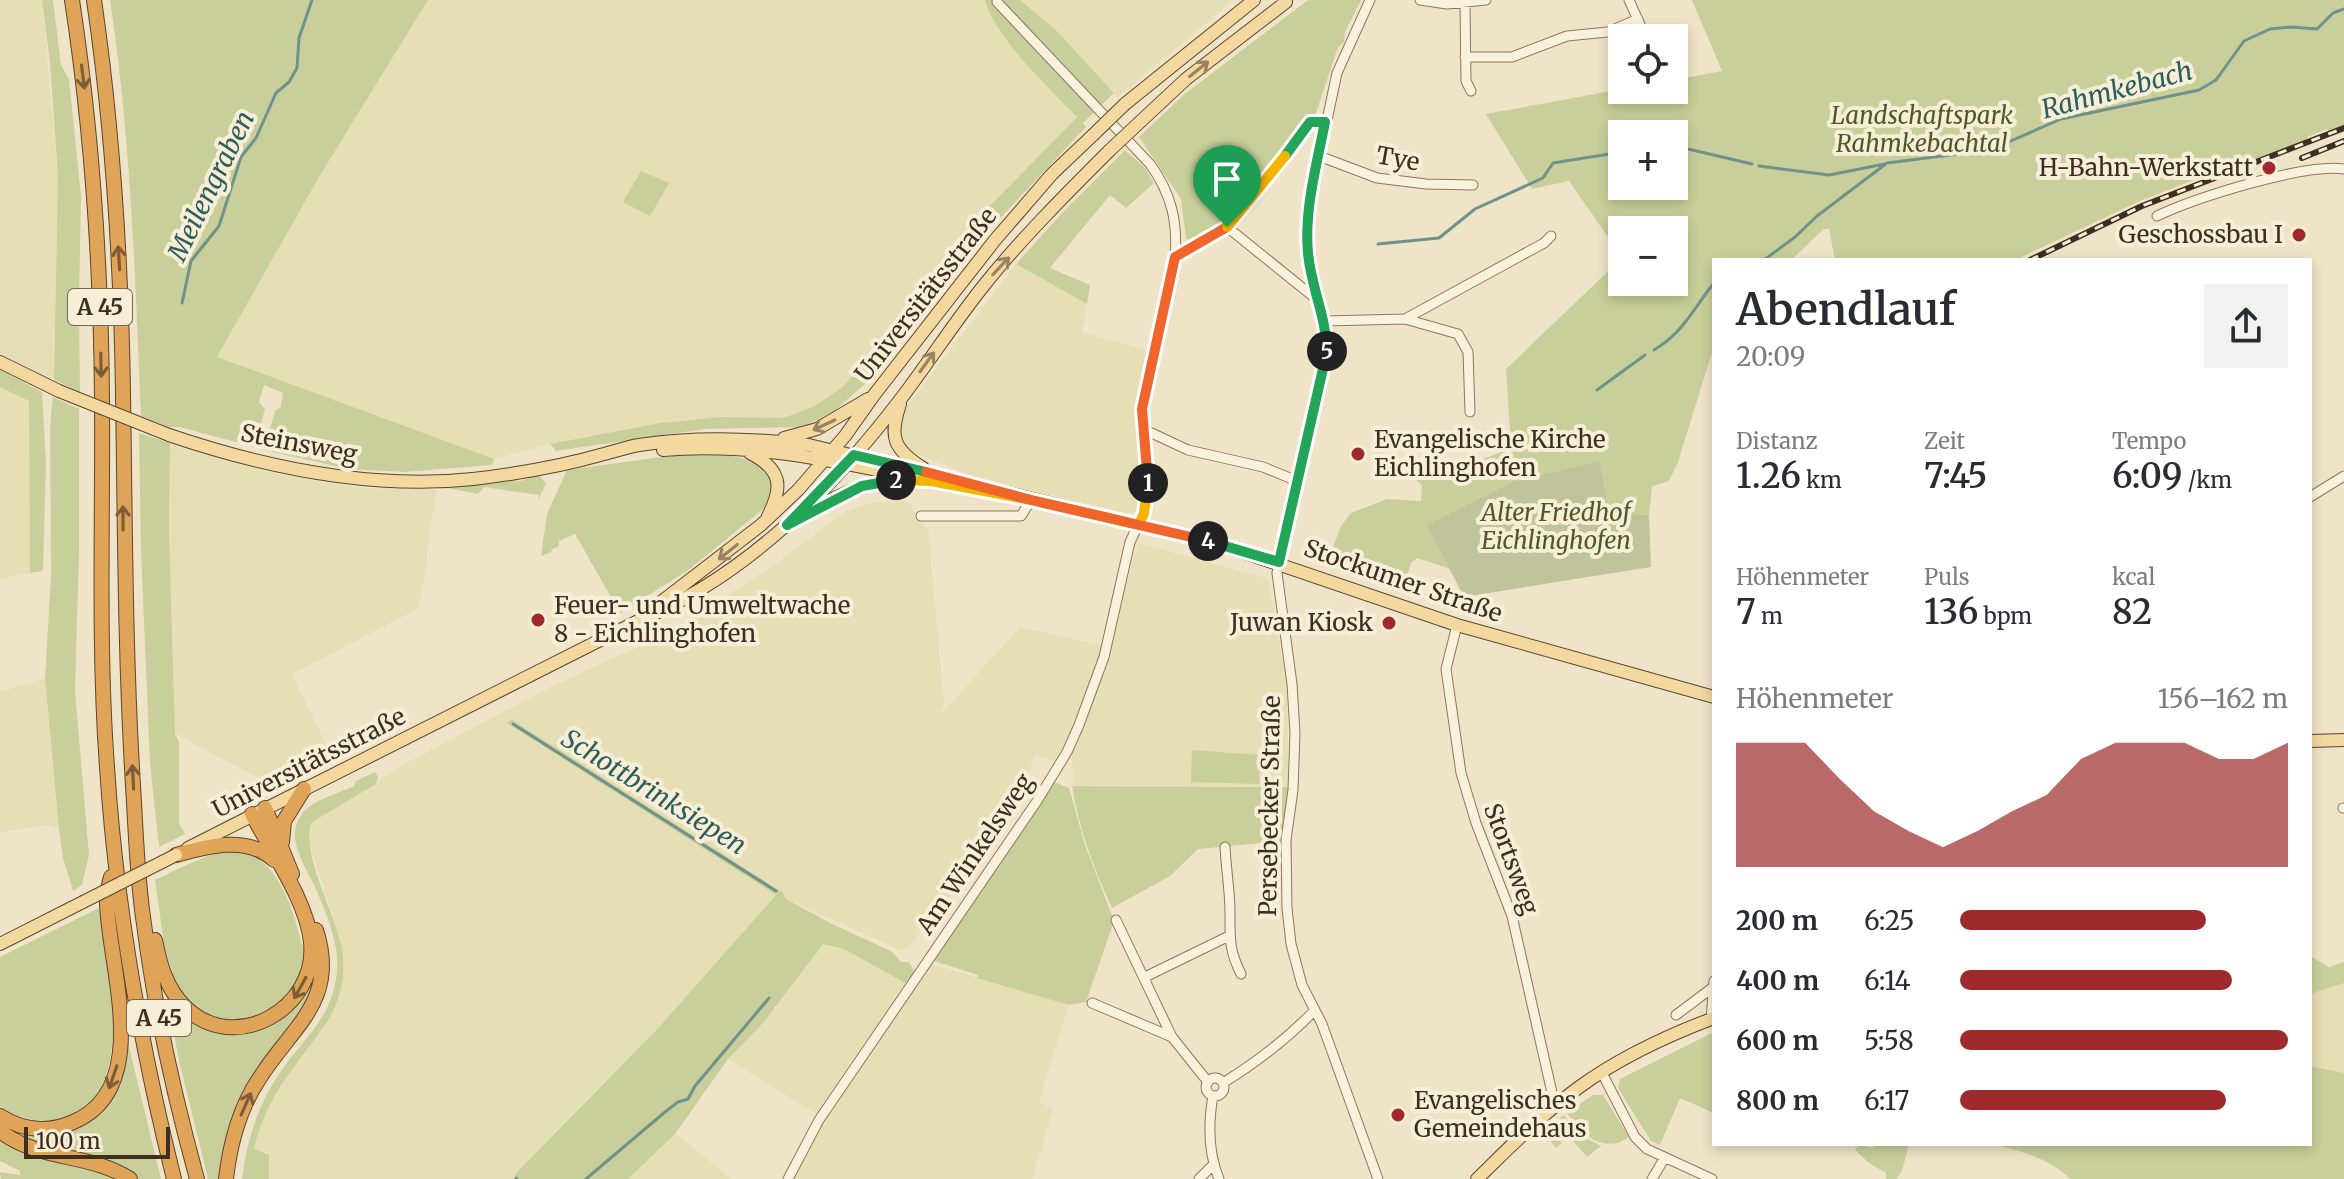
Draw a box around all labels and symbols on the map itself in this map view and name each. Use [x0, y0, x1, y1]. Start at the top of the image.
water label: Rahmkebach [2038, 54, 2196, 126]
one-way arrow [1188, 60, 1209, 78]
one-way arrow [75, 63, 90, 90]
park label: Landschaftspark Rahmkebachtal [1831, 100, 2013, 159]
water label: Meilengraben [160, 105, 261, 267]
street label: Tye [1374, 139, 1422, 178]
pin [1193, 145, 1261, 227]
place label: H-Bahn-Werkstatt [2039, 152, 2254, 183]
marker: H-Bahn-Werkstatt [2260, 159, 2278, 177]
street label: Universitätsstraße [848, 201, 1003, 388]
place label: Geschossbau I [2119, 219, 2283, 250]
marker: Geschossbau I [2290, 226, 2308, 244]
one-way arrow [112, 245, 127, 272]
one-way arrow [991, 256, 1010, 276]
road number: A 45 [68, 289, 132, 325]
pin: 5 [1307, 331, 1347, 371]
one-way arrow [94, 351, 109, 377]
one-way arrow [918, 352, 935, 373]
street label: Steinsweg [238, 417, 360, 470]
one-way arrow [812, 418, 836, 433]
place label: Evangelische Kirche Eichlinghofen [1374, 424, 1606, 483]
marker: Evangelische Kirche Eichlinghofen [1349, 445, 1367, 463]
pin: 2 [876, 460, 916, 500]
pin: 1 [1128, 463, 1168, 503]
park label: Alter Friedhof Eichlinghofen [1479, 497, 1633, 556]
one-way arrow [115, 505, 131, 532]
pin: 4 [1188, 521, 1228, 561]
street label: Stockumer Straße [1300, 532, 1506, 629]
one-way arrow [718, 542, 739, 560]
place label: Feuer- und Umweltwache 8 - Eichlinghofen [554, 590, 850, 649]
place label: Juwan Kiosk [1229, 607, 1374, 638]
marker: Feuer- und Umweltwache 8 - Eichlinghofen [529, 611, 547, 629]
marker: Juwan Kiosk [1380, 614, 1398, 632]
street label: Persebecker Straße [1252, 695, 1287, 917]
street label: Universitätsstraße [207, 700, 411, 825]
water label: Schottbrinksiepen [556, 722, 753, 862]
one-way arrow [125, 764, 140, 791]
street label: Am Winkelsweg [909, 767, 1040, 941]
street label: Stortsweg [1477, 799, 1546, 919]
one-way arrow [292, 976, 308, 1000]
road number: A 45 [127, 1000, 191, 1036]
one-way arrow [105, 1064, 120, 1089]
place label: Evangelisches Gemeindehaus [1414, 1085, 1587, 1144]
one-way arrow [239, 1092, 254, 1117]
marker: Evangelisches Gemeindehaus [1389, 1106, 1407, 1124]
scale bar [24, 1123, 170, 1159]

